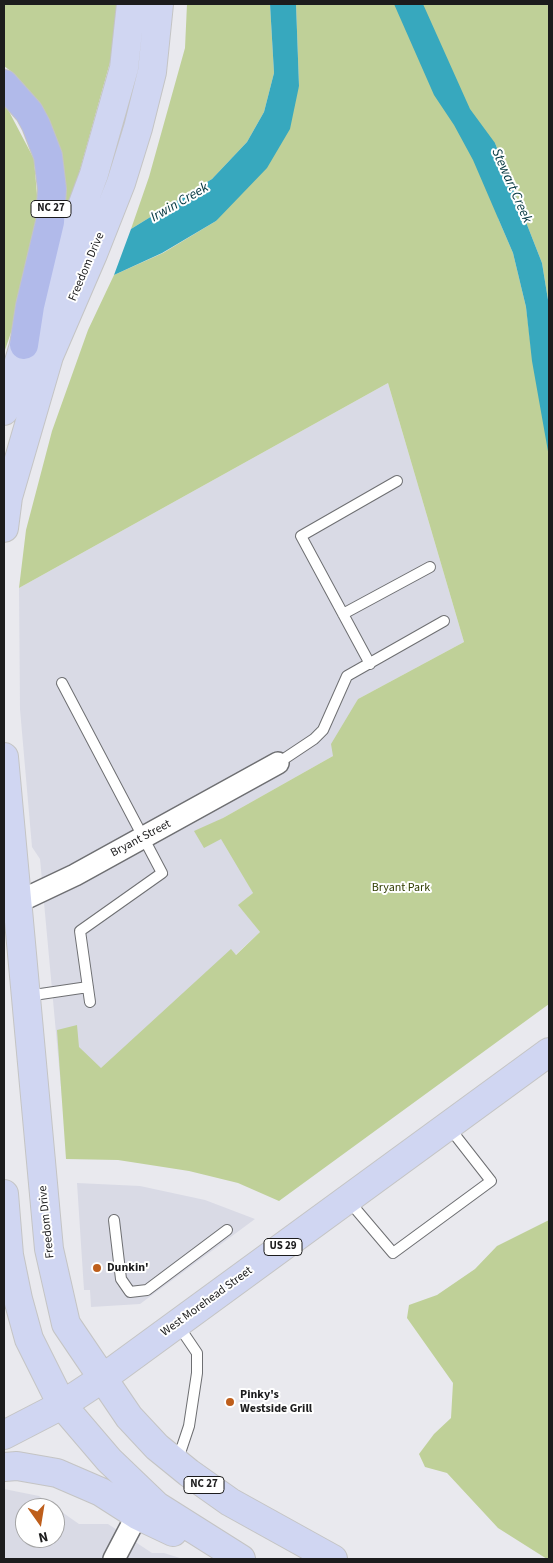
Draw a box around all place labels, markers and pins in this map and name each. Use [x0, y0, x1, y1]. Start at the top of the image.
place label: Dunkin' [107, 1261, 149, 1275]
marker: Dunkin' [91, 1262, 103, 1274]
place label: Pinky's Westside Grill [240, 1388, 312, 1416]
marker: Pinky's Westside Grill [224, 1396, 236, 1408]

